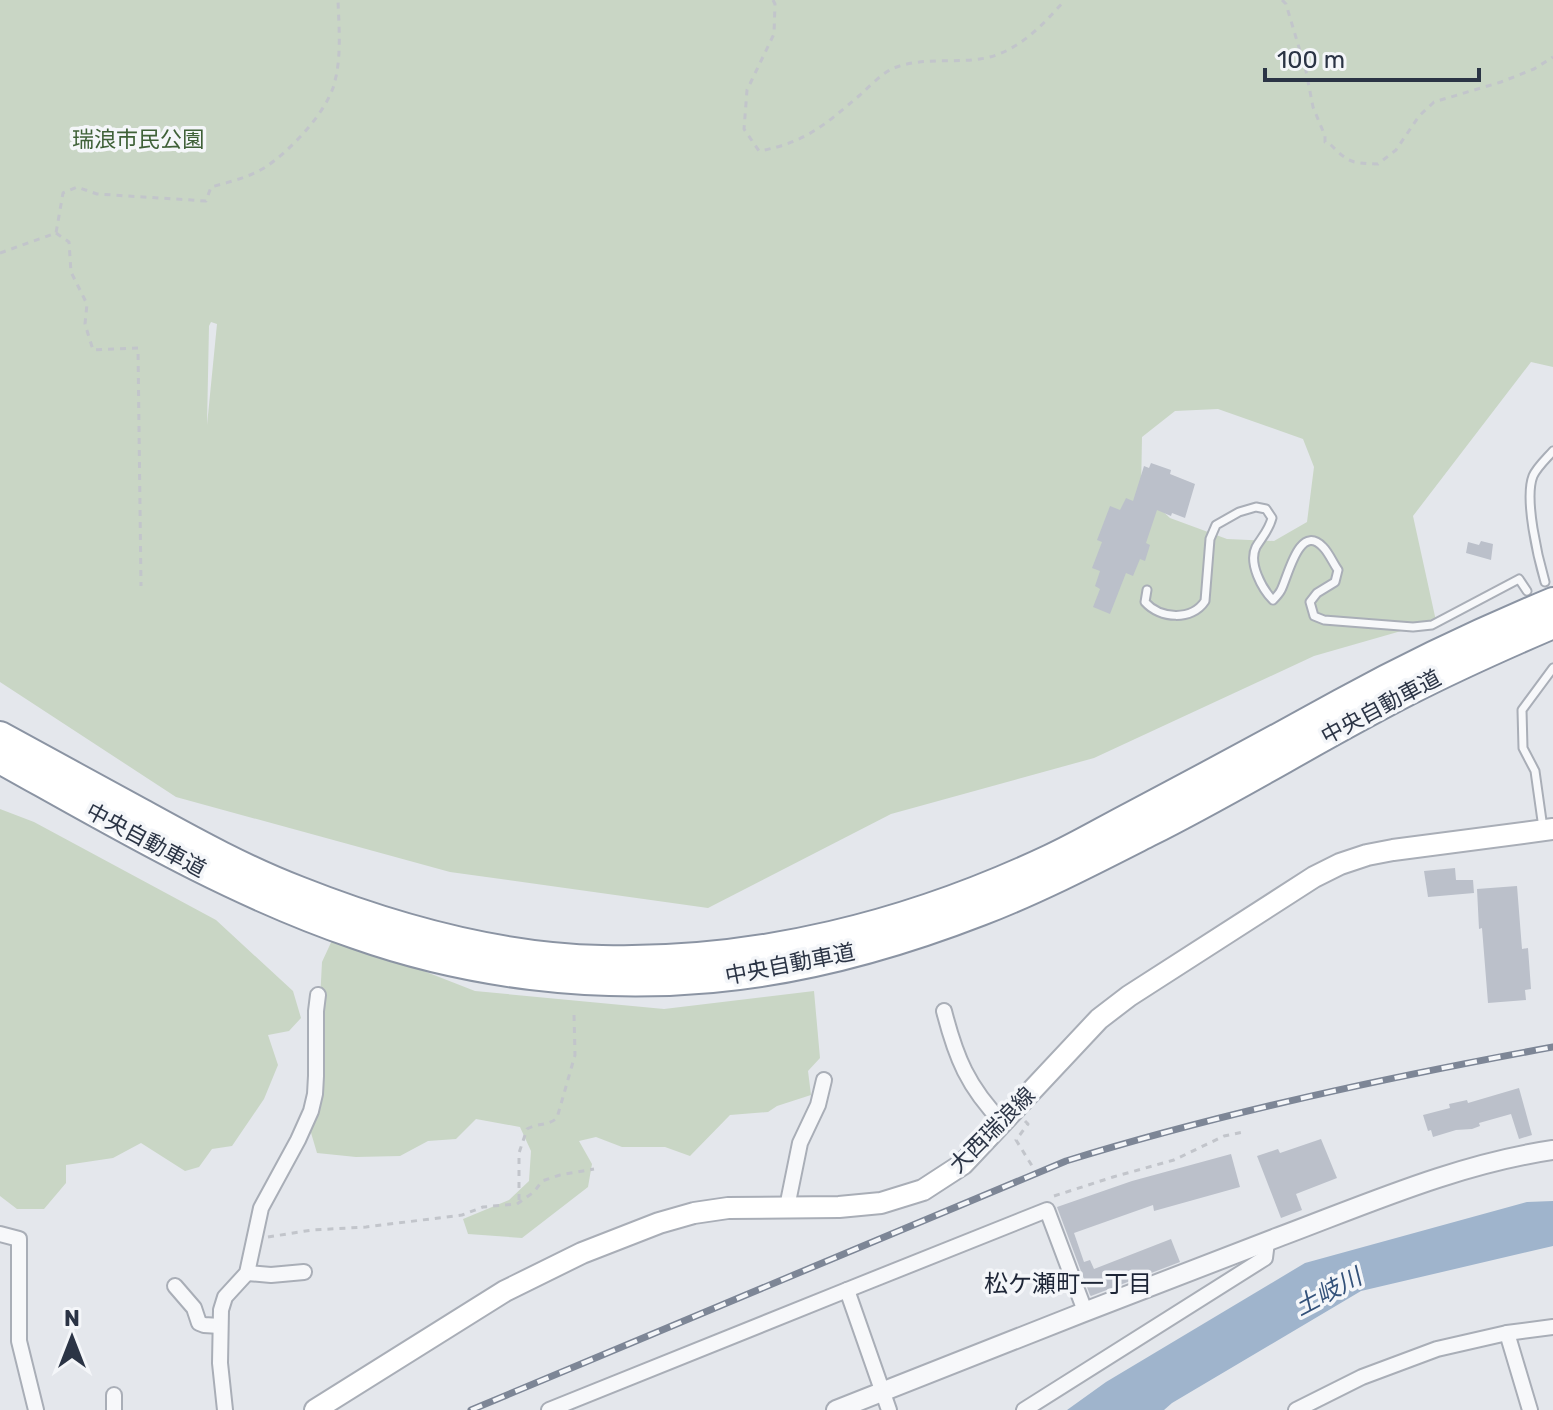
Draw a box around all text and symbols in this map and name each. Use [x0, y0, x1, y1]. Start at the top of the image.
scale bar [1265, 32, 1479, 82]
text: 100 m [1277, 46, 1345, 74]
park label: 瑞浪市民公園 [72, 126, 204, 153]
street label: 中央自動車道 [1316, 664, 1446, 750]
street label: 中央自動車道 [81, 797, 211, 883]
street label: 中央自動車道 [723, 938, 857, 990]
street label: 大西瑞浪線 [944, 1082, 1040, 1178]
water label: 土岐川 [1290, 1261, 1369, 1321]
district label: 松ケ瀬町一丁目 [984, 1270, 1152, 1298]
north arrow [32, 1298, 112, 1378]
text: N [64, 1305, 80, 1332]

